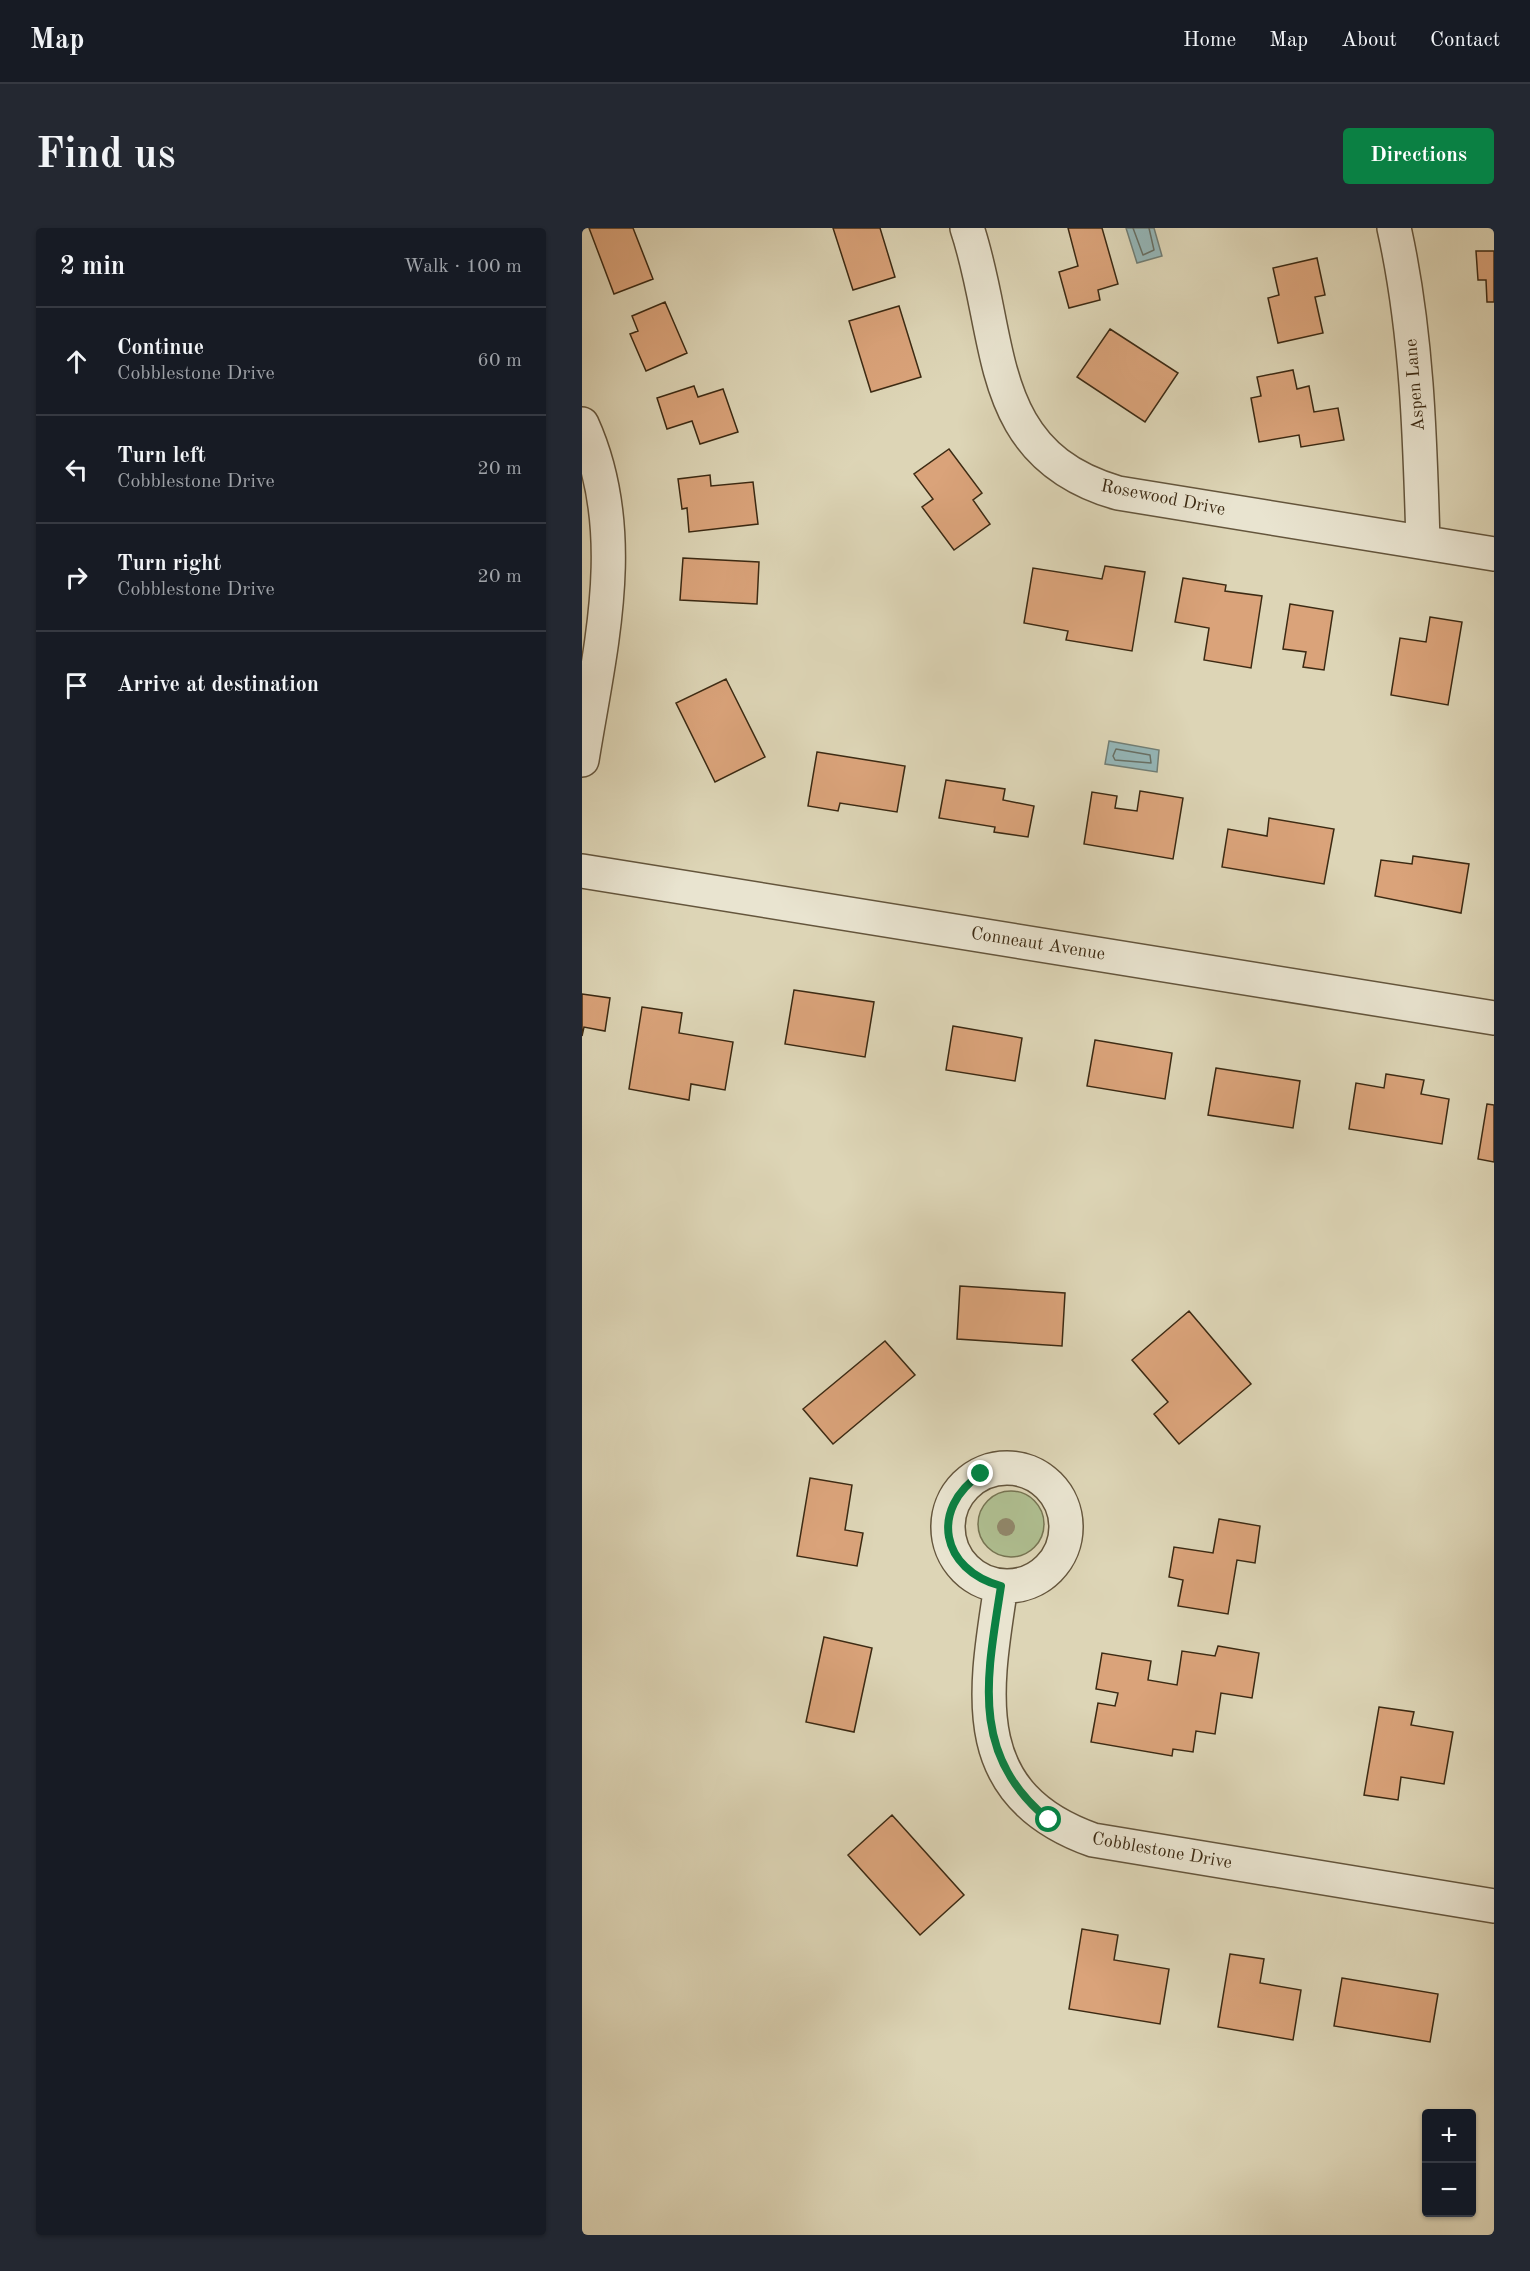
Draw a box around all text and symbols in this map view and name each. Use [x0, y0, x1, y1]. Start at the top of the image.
text: Map [30, 27, 84, 55]
text: Home [1183, 30, 1236, 51]
text: Map [1269, 30, 1308, 51]
text: About [1341, 30, 1397, 51]
text: Contact [1430, 30, 1500, 51]
button: Directions [1343, 128, 1494, 184]
text: Find us [36, 135, 175, 177]
text: 2 min [60, 254, 125, 280]
text: Walk · 100 m [403, 257, 522, 277]
text: Continue [117, 337, 204, 359]
street label: Aspen Lane [1402, 338, 1428, 432]
icon: ahead [60, 345, 93, 378]
text: 60 m [477, 351, 522, 371]
text: Cobblestone Drive [117, 364, 275, 384]
text: Turn left [117, 445, 206, 467]
icon: left [60, 453, 93, 486]
text: 20 m [477, 459, 522, 479]
text: Cobblestone Drive [117, 472, 275, 492]
street label: Rosewood Drive [1099, 477, 1227, 519]
text: Turn right [117, 553, 221, 575]
icon: right [60, 561, 93, 594]
text: 20 m [477, 567, 522, 587]
text: Cobblestone Drive [117, 580, 275, 600]
icon: arrive [60, 669, 93, 702]
text: Arrive at destination [117, 674, 319, 696]
street label: Conneaut Avenue [970, 924, 1106, 964]
route end [967, 1460, 993, 1486]
route start [1035, 1806, 1061, 1832]
street label: Cobblestone Drive [1091, 1830, 1233, 1872]
map controls [1422, 2109, 1476, 2217]
button: + [1422, 2109, 1476, 2163]
button: − [1422, 2163, 1476, 2217]

